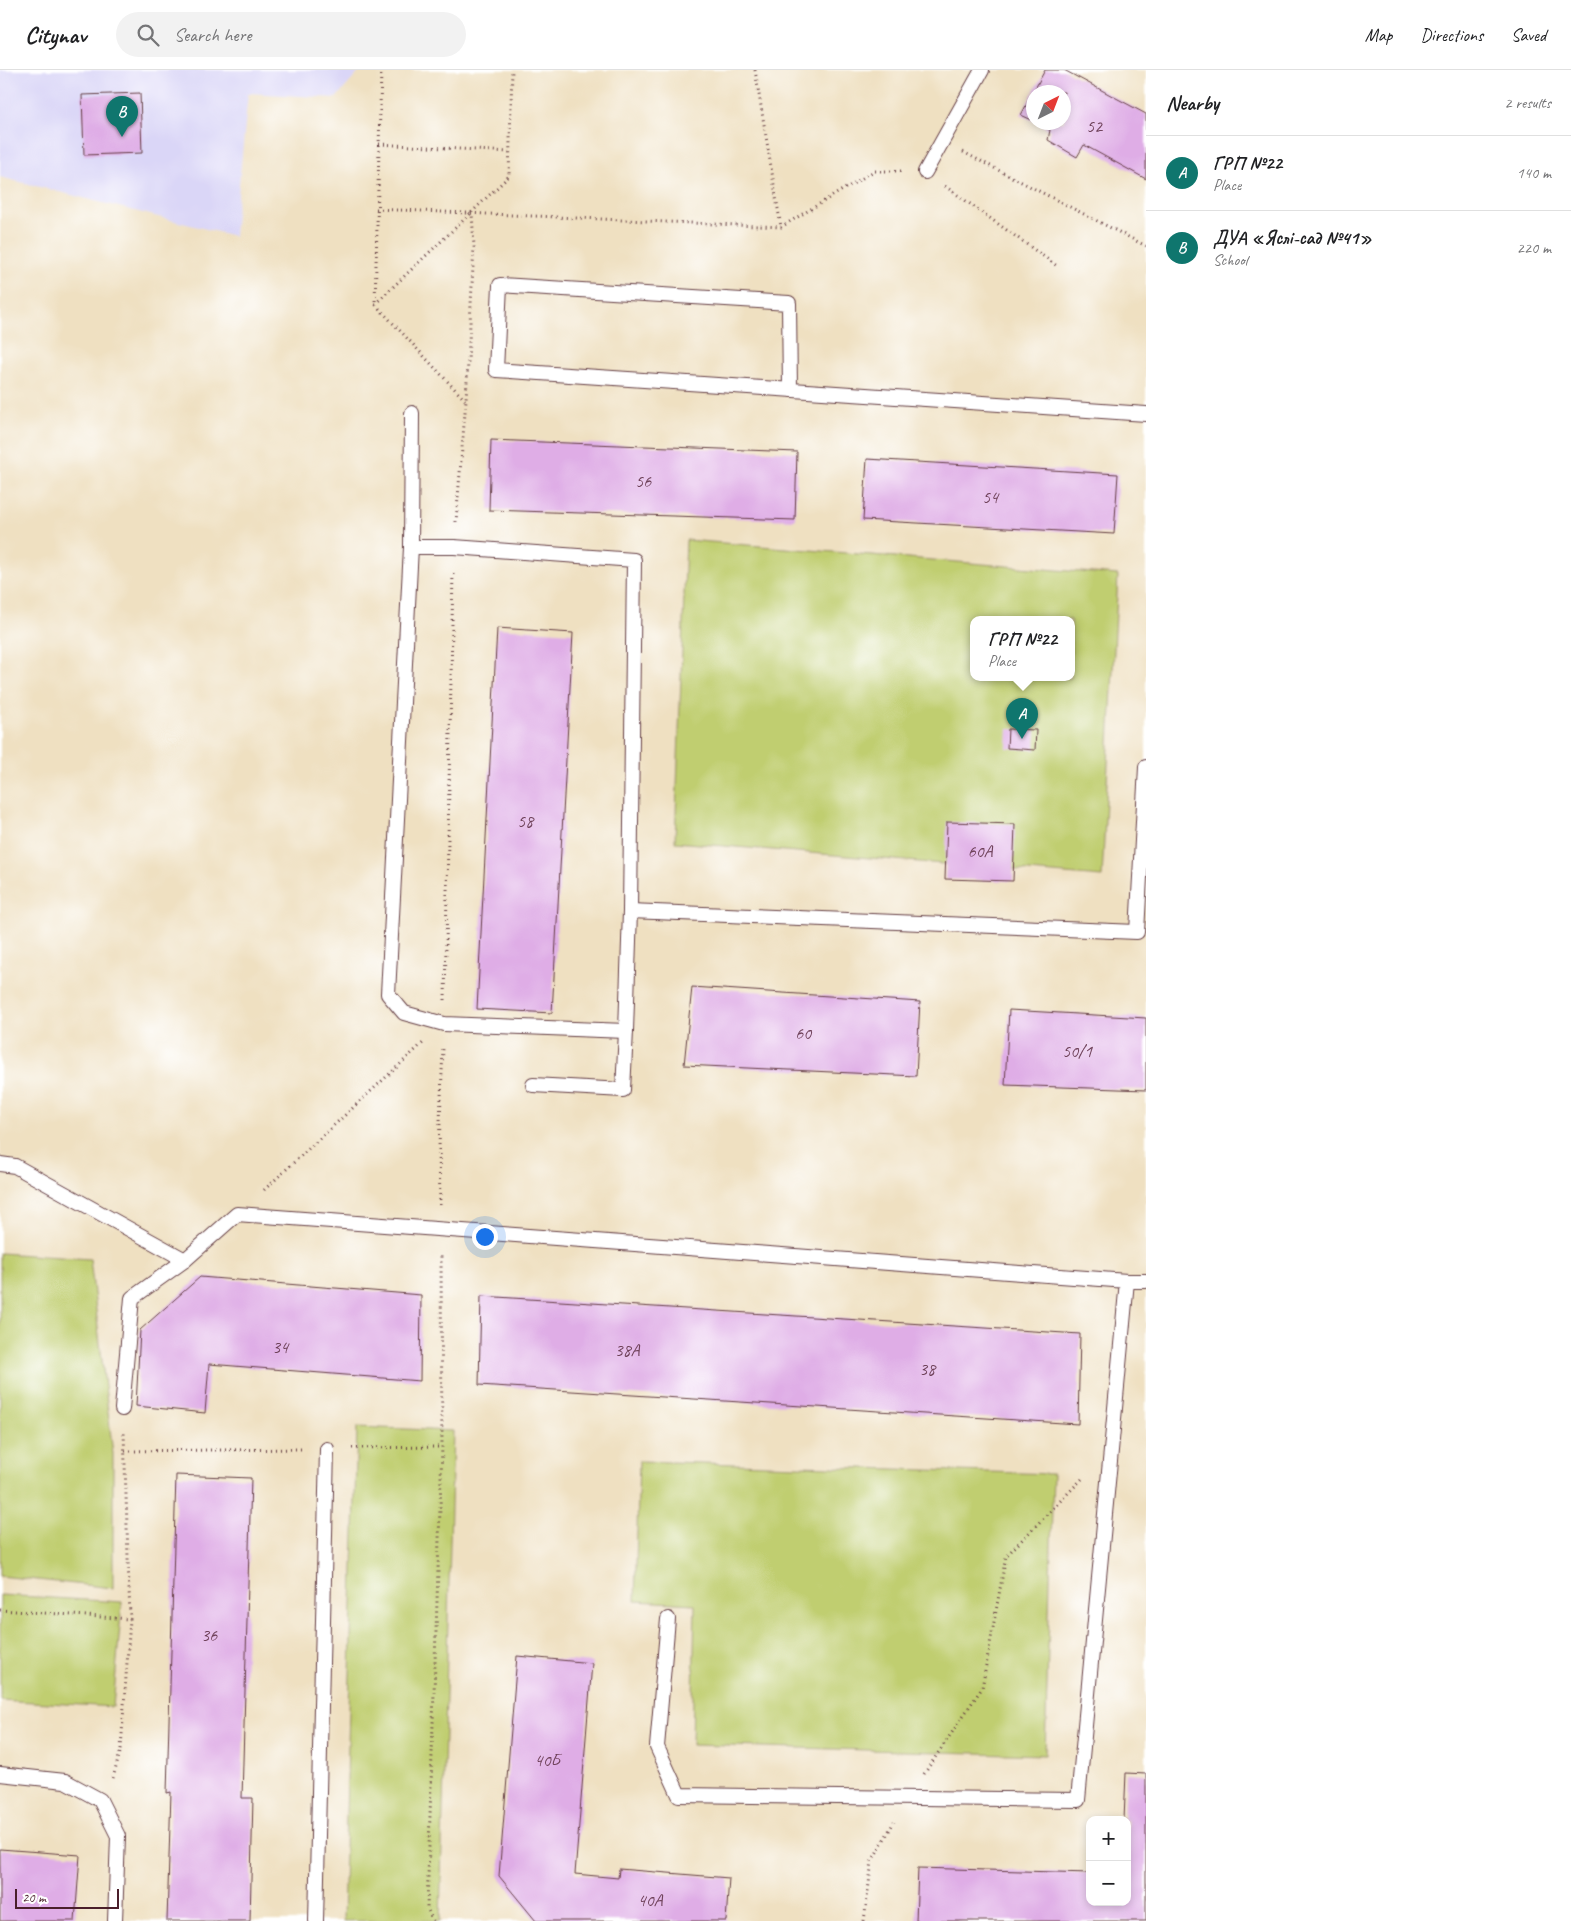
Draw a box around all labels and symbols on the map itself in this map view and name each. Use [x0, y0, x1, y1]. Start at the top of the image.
north arrow [1026, 85, 1071, 130]
pin: B [106, 96, 138, 137]
house number: 52 [1086, 115, 1104, 137]
house number: 56 [635, 470, 652, 492]
house number: 54 [982, 486, 1000, 508]
pin: A [1006, 698, 1038, 739]
house number: 58 [517, 810, 535, 832]
house number: 60А [967, 840, 994, 862]
house number: 60 [795, 1022, 813, 1044]
house number: 50/1 [1062, 1040, 1093, 1062]
your location [472, 1224, 498, 1250]
house number: 34 [272, 1336, 290, 1358]
house number: 38А [614, 1339, 641, 1361]
house number: 38 [919, 1358, 937, 1380]
house number: 36 [201, 1624, 218, 1646]
house number: 40Б [534, 1749, 563, 1771]
scale bar [15, 1886, 119, 1909]
house number: 40А [637, 1889, 664, 1911]

